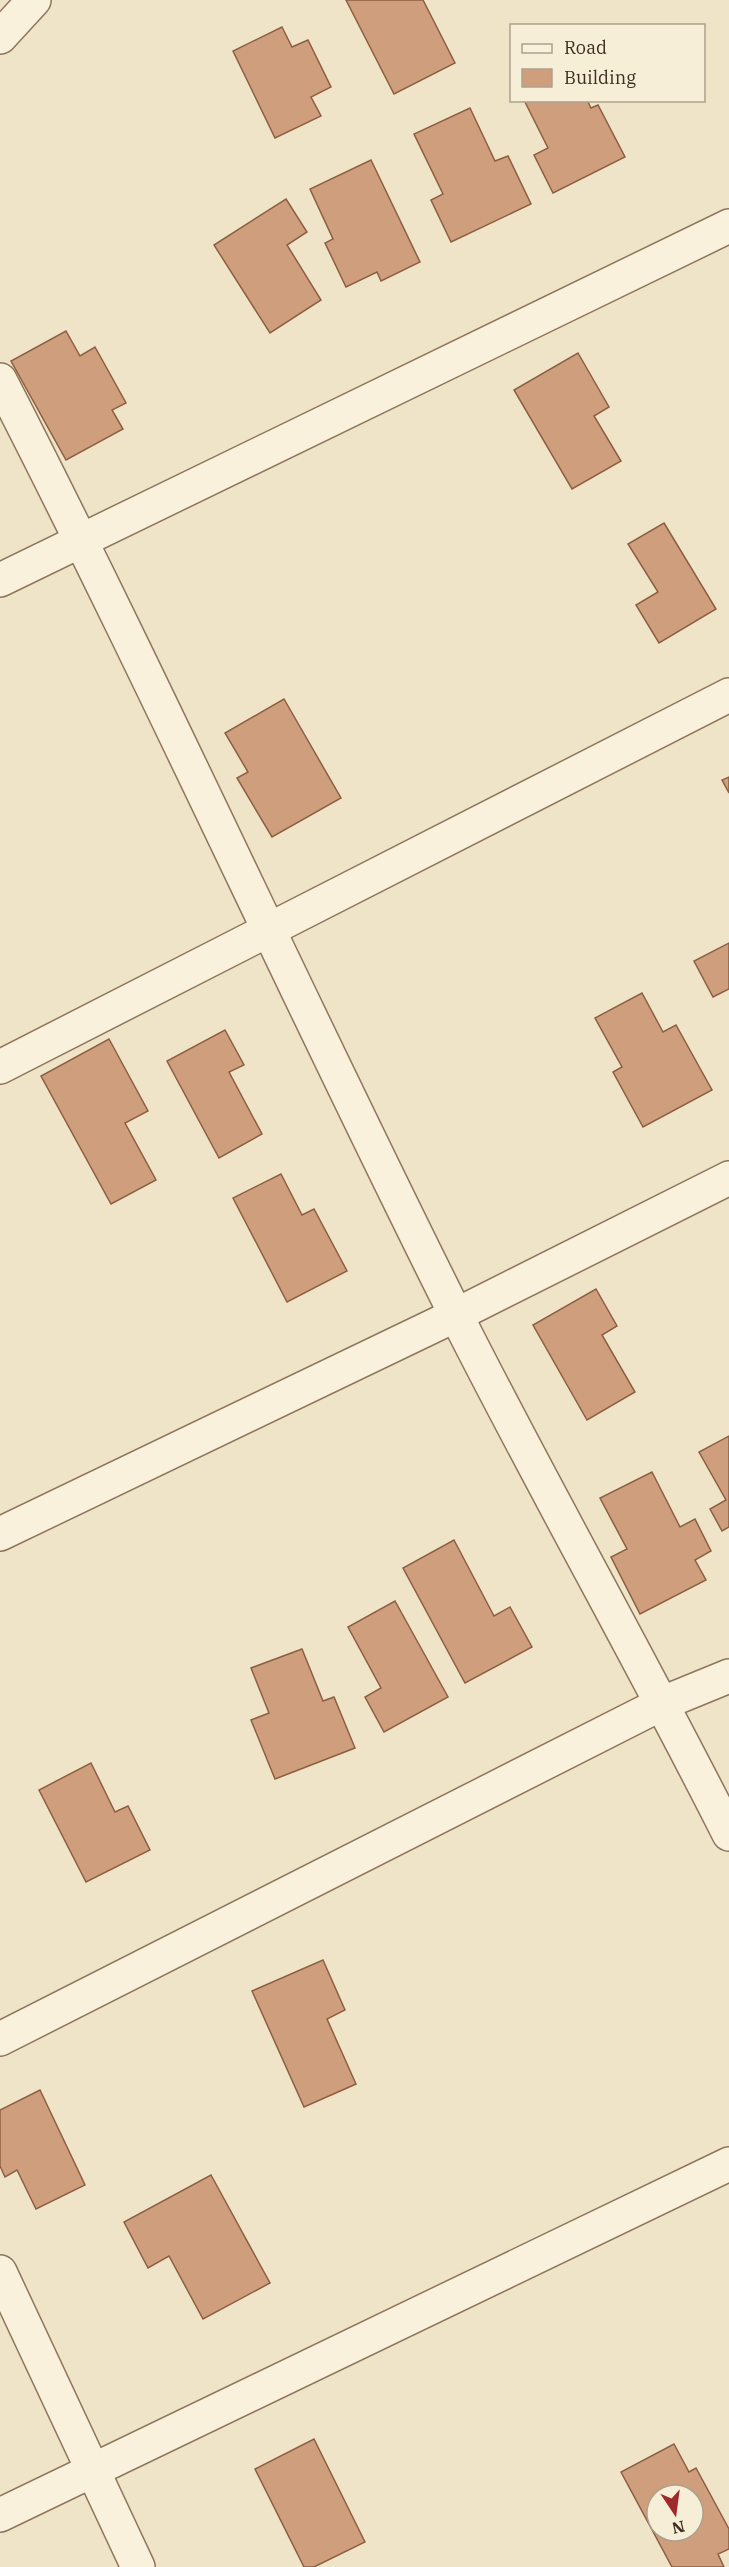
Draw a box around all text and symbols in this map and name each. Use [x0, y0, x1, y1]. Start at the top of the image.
legend [510, 24, 705, 102]
text: Road [564, 36, 607, 59]
text: Building [564, 66, 636, 89]
north arrow [645, 2483, 705, 2543]
text: N [670, 2516, 687, 2539]

